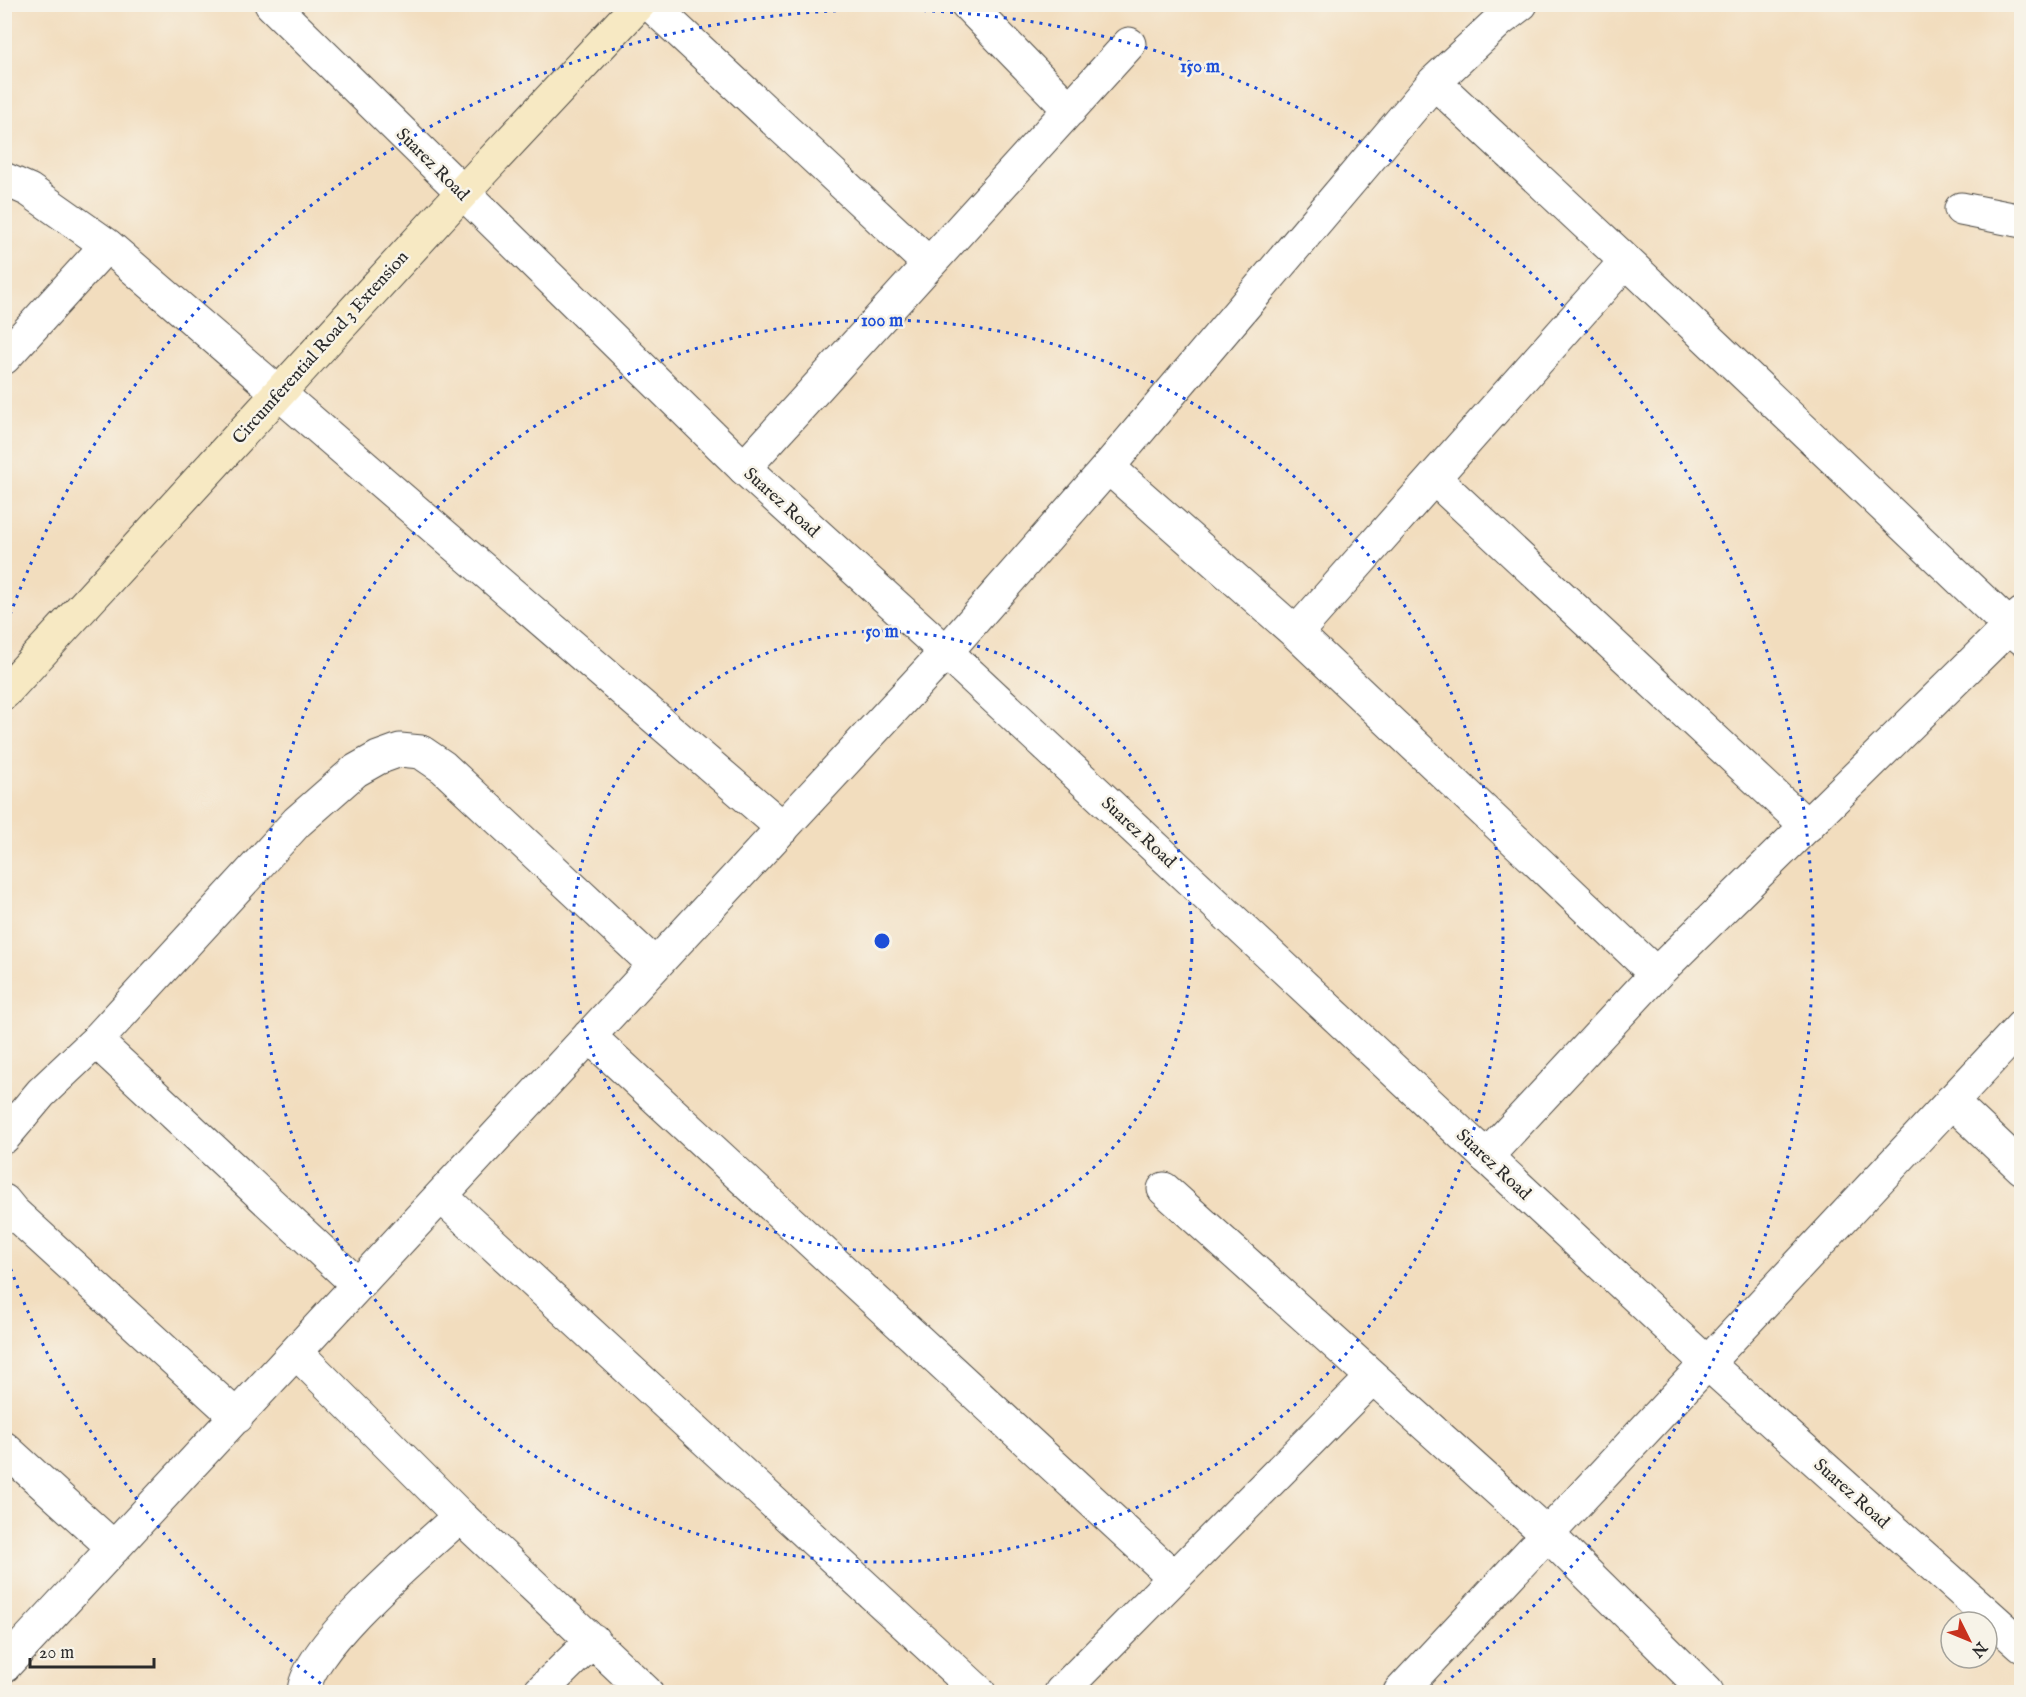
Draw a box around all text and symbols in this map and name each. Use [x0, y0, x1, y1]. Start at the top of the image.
text: 150 m [1180, 56, 1220, 79]
street label: Suarez Road [391, 124, 474, 207]
street label: Circumferential Road 3 Extension [228, 246, 415, 450]
text: 100 m [861, 310, 903, 333]
street label: Suarez Road [738, 463, 824, 543]
text: 50 m [865, 621, 899, 644]
street label: Suarez Road [1096, 793, 1181, 874]
centre of rings [872, 931, 892, 951]
street label: Suarez Road [1451, 1125, 1536, 1206]
street label: Suarez Road [1808, 1454, 1894, 1534]
north arrow [1939, 1610, 1999, 1670]
scale bar [30, 1631, 154, 1669]
text: N [1966, 1636, 1991, 1661]
text: 20 m [39, 1642, 74, 1665]

